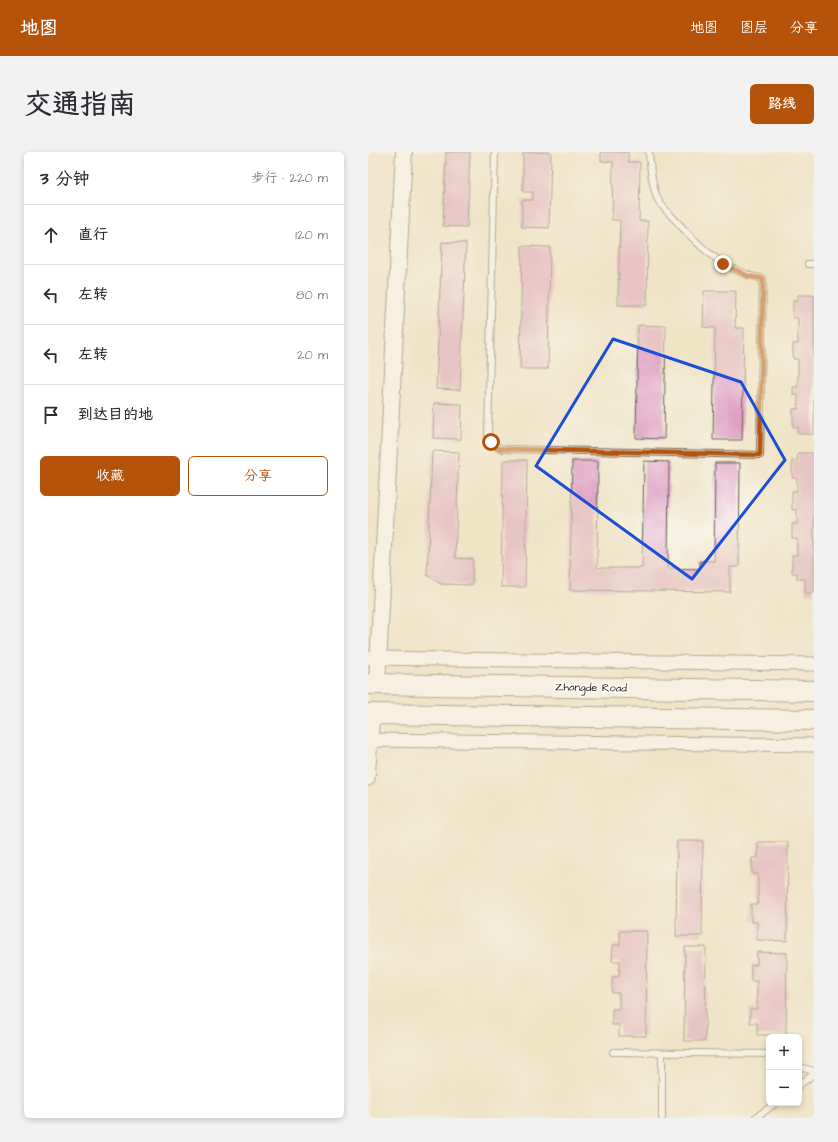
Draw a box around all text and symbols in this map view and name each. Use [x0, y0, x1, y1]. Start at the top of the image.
text: 地图 [20, 15, 58, 42]
text: 地图 [690, 18, 718, 38]
text: 图层 [740, 18, 768, 38]
text: 分享 [790, 18, 818, 38]
button: 路线 [750, 84, 814, 124]
text: 交通指南 [24, 85, 136, 124]
text: 3 分钟 [40, 167, 89, 191]
text: 步行 · 220 m [251, 169, 328, 187]
icon: ahead [40, 224, 62, 246]
text: 直行 [78, 224, 108, 245]
text: 120 m [295, 226, 328, 244]
route end [714, 255, 732, 273]
icon: left [40, 284, 62, 306]
text: 左转 [78, 284, 108, 305]
text: 80 m [296, 286, 328, 304]
icon: left [40, 344, 62, 366]
text: 左转 [78, 344, 108, 365]
text: 20 m [297, 346, 328, 364]
icon: arrive [40, 404, 62, 426]
text: 到达目的地 [78, 404, 153, 425]
route start [482, 433, 500, 451]
button: 收藏 [40, 456, 180, 496]
button: 分享 [188, 456, 328, 496]
street label: Zhangde Road [555, 679, 628, 697]
map controls [766, 1034, 802, 1106]
button: + [766, 1034, 802, 1070]
button: − [766, 1070, 802, 1106]

